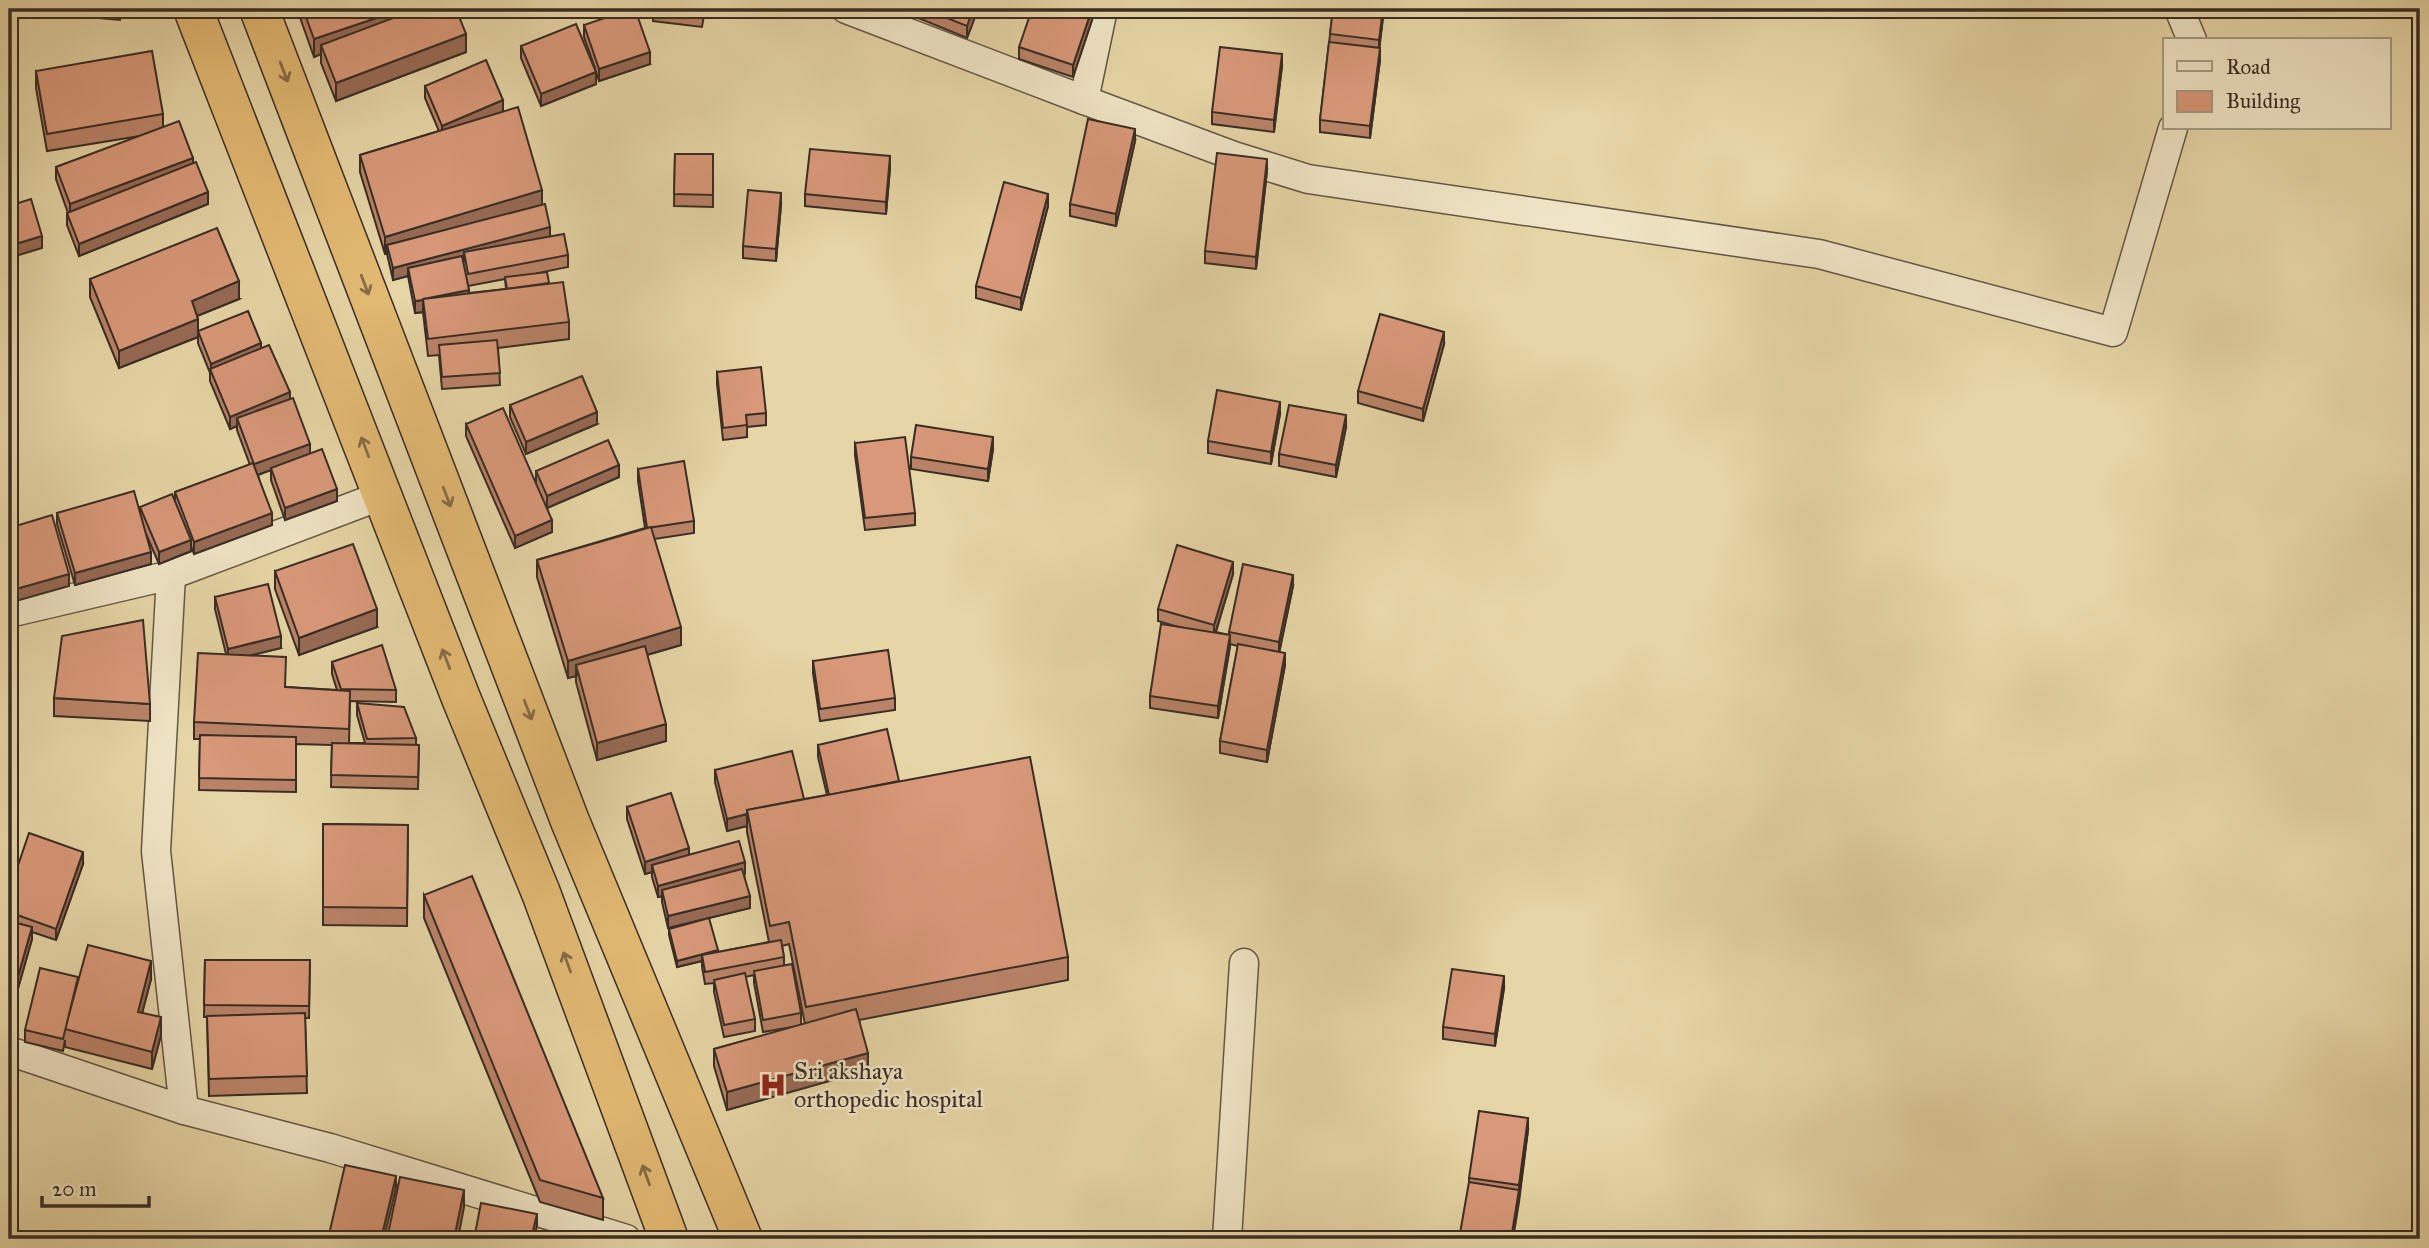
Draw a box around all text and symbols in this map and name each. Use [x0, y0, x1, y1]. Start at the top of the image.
legend [2163, 38, 2390, 130]
text: Road [2226, 54, 2271, 80]
one-way arrow [278, 61, 291, 83]
text: Building [2226, 88, 2300, 114]
one-way arrow [360, 273, 372, 295]
one-way arrow [357, 437, 370, 458]
one-way arrow [441, 486, 454, 508]
one-way arrow [439, 649, 452, 671]
one-way arrow [523, 698, 535, 720]
one-way arrow [559, 951, 572, 973]
place label: Sri akshaya orthopedic hospital [794, 1056, 983, 1114]
hospital icon: Sri akshaya orthopedic hospital [758, 1070, 788, 1100]
scale bar [42, 1164, 149, 1208]
one-way arrow [638, 1165, 651, 1187]
text: 20 m [52, 1176, 97, 1202]

